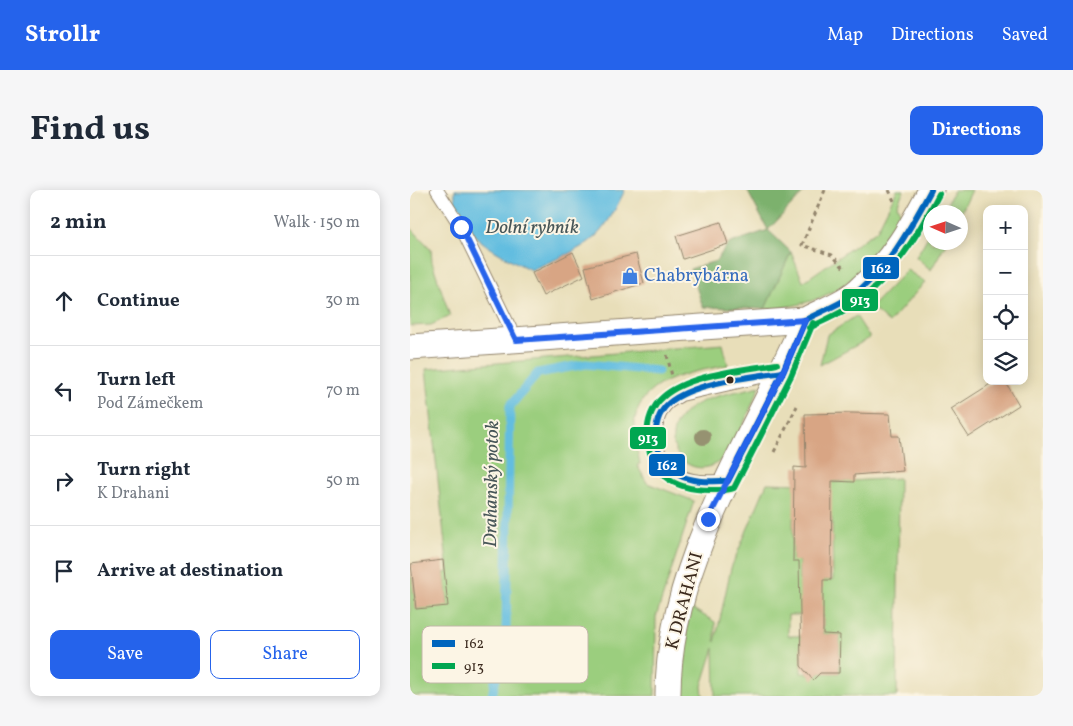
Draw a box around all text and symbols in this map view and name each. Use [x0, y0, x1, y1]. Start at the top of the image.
text: Strollr [25, 18, 100, 52]
text: Map [827, 23, 863, 48]
text: Directions [891, 23, 974, 48]
text: Saved [1002, 23, 1048, 48]
text: Find us [30, 106, 150, 154]
button: Directions [910, 106, 1043, 155]
north arrow [923, 205, 968, 250]
map controls [983, 205, 1028, 385]
button: + [983, 205, 1028, 250]
text: 2 min [50, 208, 107, 237]
text: Walk · 150 m [274, 212, 360, 234]
water label: Dolní rybník [485, 215, 579, 241]
route start [450, 216, 473, 239]
button: − [983, 250, 1028, 295]
line badge: 162 [862, 256, 900, 280]
text: 162 [871, 260, 891, 279]
place label: Chabrybárna [644, 264, 749, 289]
shop icon: Chabrybárna [620, 266, 640, 286]
icon: ahead [50, 287, 78, 315]
text: Continue [97, 288, 180, 314]
line badge: 913 [841, 288, 879, 312]
text: 30 m [325, 290, 360, 312]
text: 913 [850, 292, 870, 311]
button: locate [983, 295, 1028, 340]
button: layers [983, 340, 1028, 385]
text: Turn left [97, 367, 176, 393]
unlabelled marker [725, 375, 735, 385]
icon: left [50, 377, 78, 405]
text: 70 m [326, 380, 360, 402]
text: Pod Zámečkem [97, 393, 204, 415]
water label: Drahanský potok [478, 420, 506, 548]
line badge: 913 [629, 426, 667, 450]
text: 913 [638, 430, 658, 449]
line badge: 162 [648, 453, 686, 477]
text: Turn right [97, 457, 190, 483]
text: 162 [657, 457, 677, 476]
icon: right [50, 467, 78, 495]
text: 50 m [326, 470, 360, 492]
text: K Drahani [97, 483, 169, 505]
route end [697, 508, 720, 531]
street label: K DRAHANI [660, 550, 710, 652]
icon: arrive [50, 557, 78, 585]
text: Arrive at destination [97, 558, 283, 584]
legend [422, 626, 588, 683]
button: Save [50, 630, 200, 679]
button: Share [210, 630, 360, 679]
text: 162 [464, 635, 484, 654]
text: 913 [464, 658, 484, 677]

